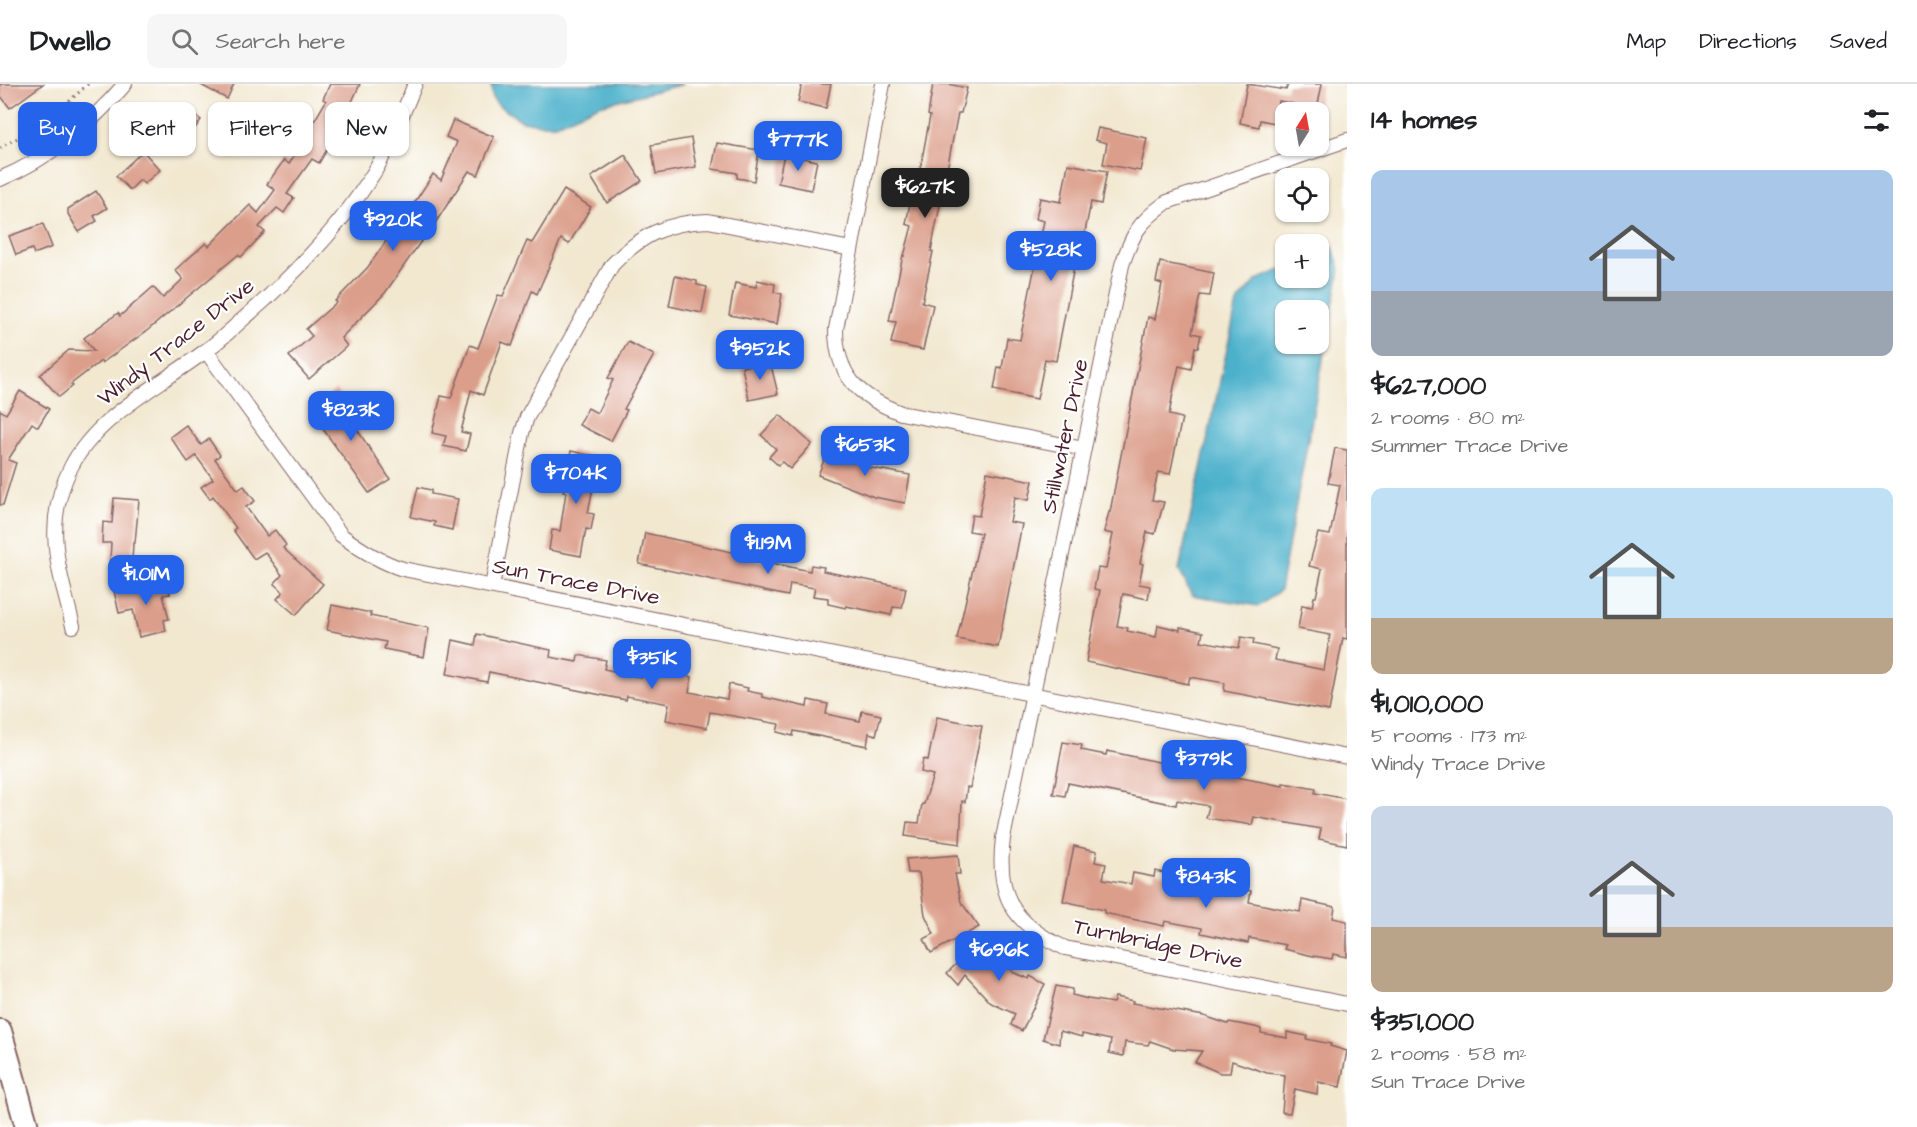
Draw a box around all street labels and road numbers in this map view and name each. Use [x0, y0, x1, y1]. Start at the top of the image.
street label: Windy Trace Drive [91, 271, 262, 414]
street label: Stillwater Drive [1034, 356, 1097, 516]
street label: Sun Trace Drive [490, 551, 662, 613]
street label: Turnbridge Drive [1070, 911, 1246, 978]

